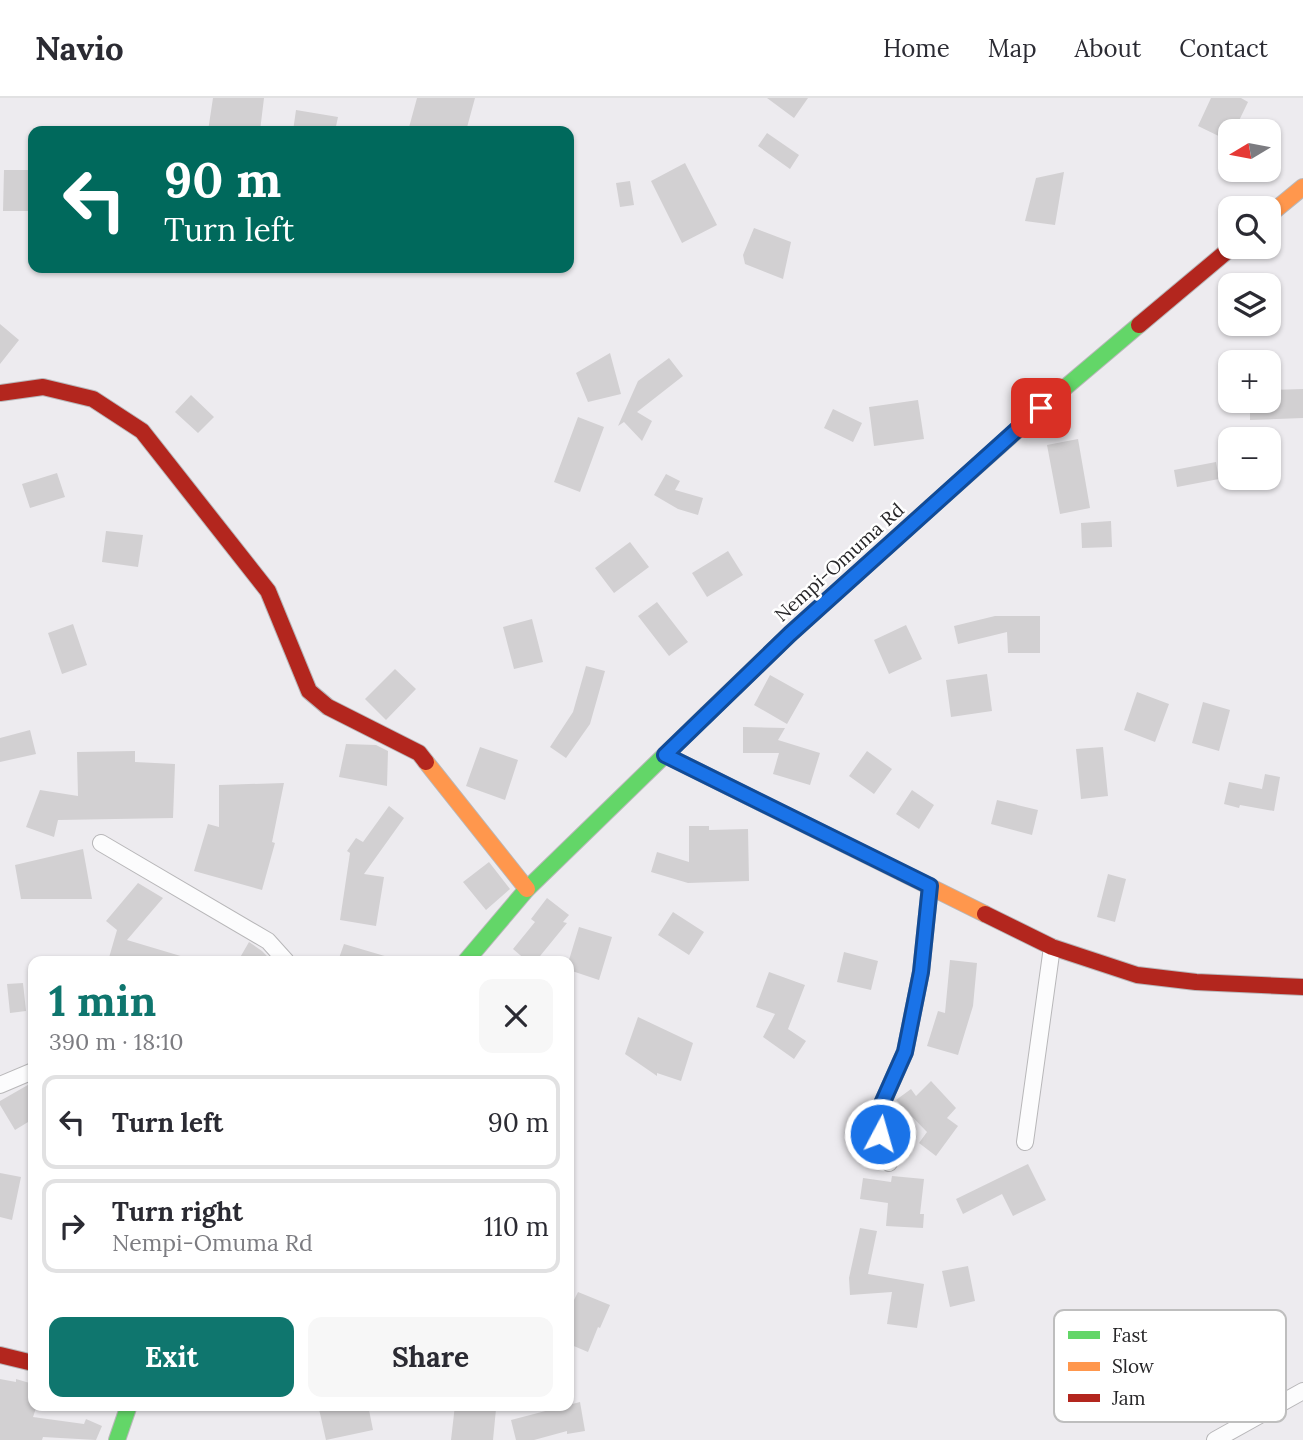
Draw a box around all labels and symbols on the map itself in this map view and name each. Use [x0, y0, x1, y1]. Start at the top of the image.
north arrow [1218, 119, 1281, 182]
pin [1011, 378, 1071, 438]
street label: Nempi-Omuma Rd [769, 498, 909, 626]
position arrow [843, 1097, 917, 1171]
legend [1054, 1310, 1286, 1422]
text: Fast [1112, 1323, 1148, 1347]
text: Slow [1112, 1354, 1155, 1378]
text: Jam [1111, 1386, 1146, 1410]

